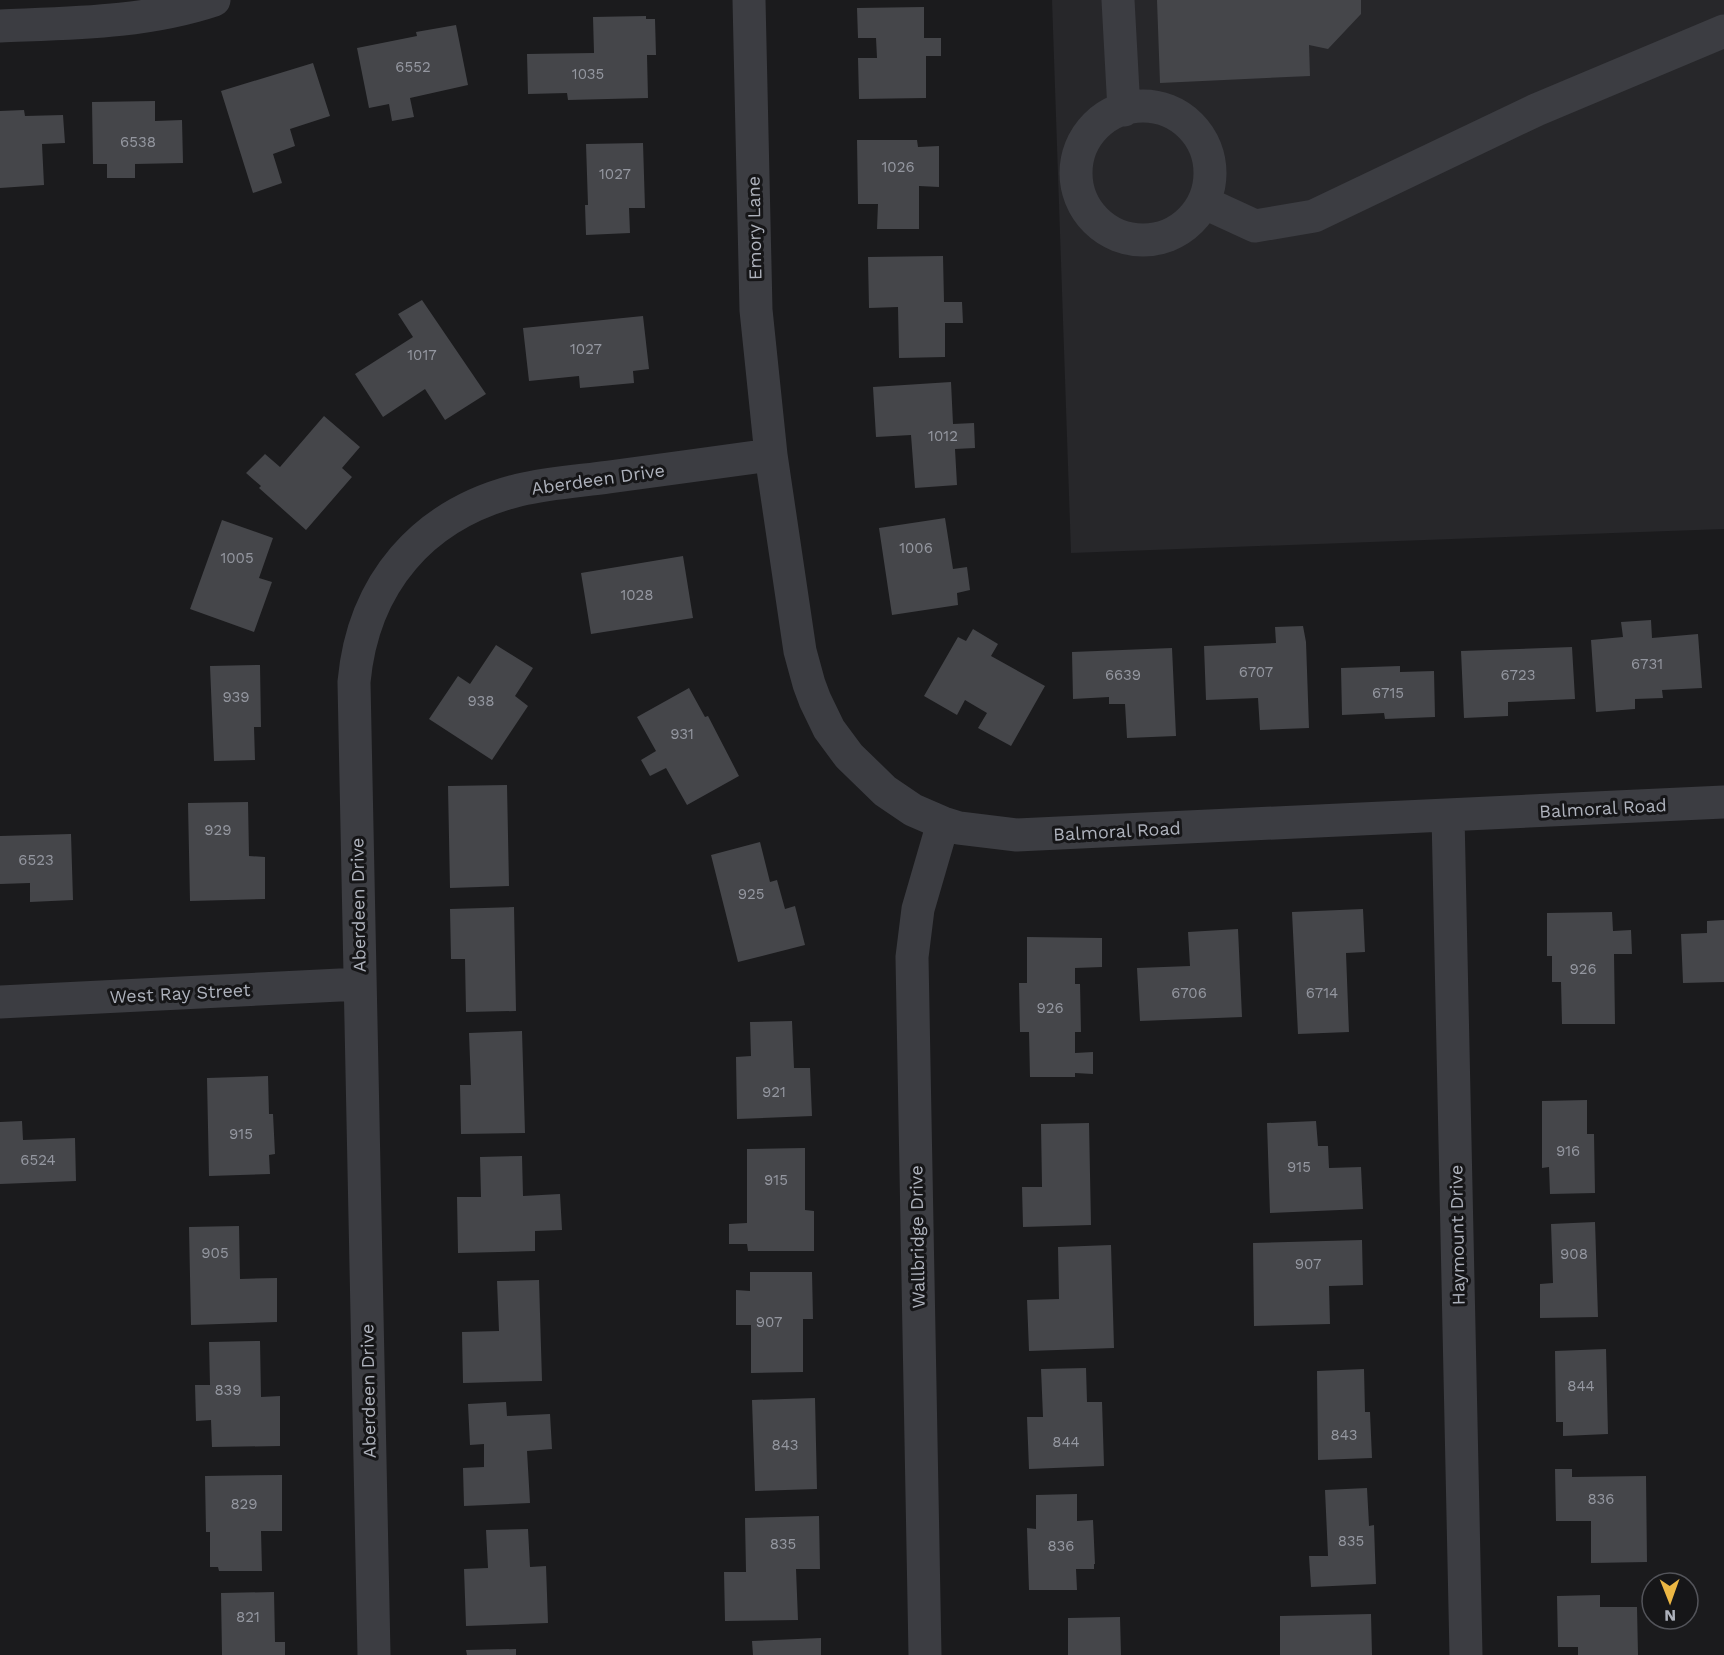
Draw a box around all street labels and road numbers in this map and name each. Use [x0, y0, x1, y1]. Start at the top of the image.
street label: Emory Lane [743, 176, 765, 280]
street label: Aberdeen Drive [530, 459, 666, 499]
street label: Balmoral Road [1539, 794, 1667, 822]
street label: Balmoral Road [1053, 817, 1181, 845]
street label: Aberdeen Drive [346, 837, 370, 973]
street label: West Ray Street [109, 979, 251, 1007]
street label: Wallbridge Drive [905, 1165, 929, 1309]
street label: Haymount Drive [1445, 1165, 1469, 1305]
street label: Aberdeen Drive [356, 1323, 380, 1459]

